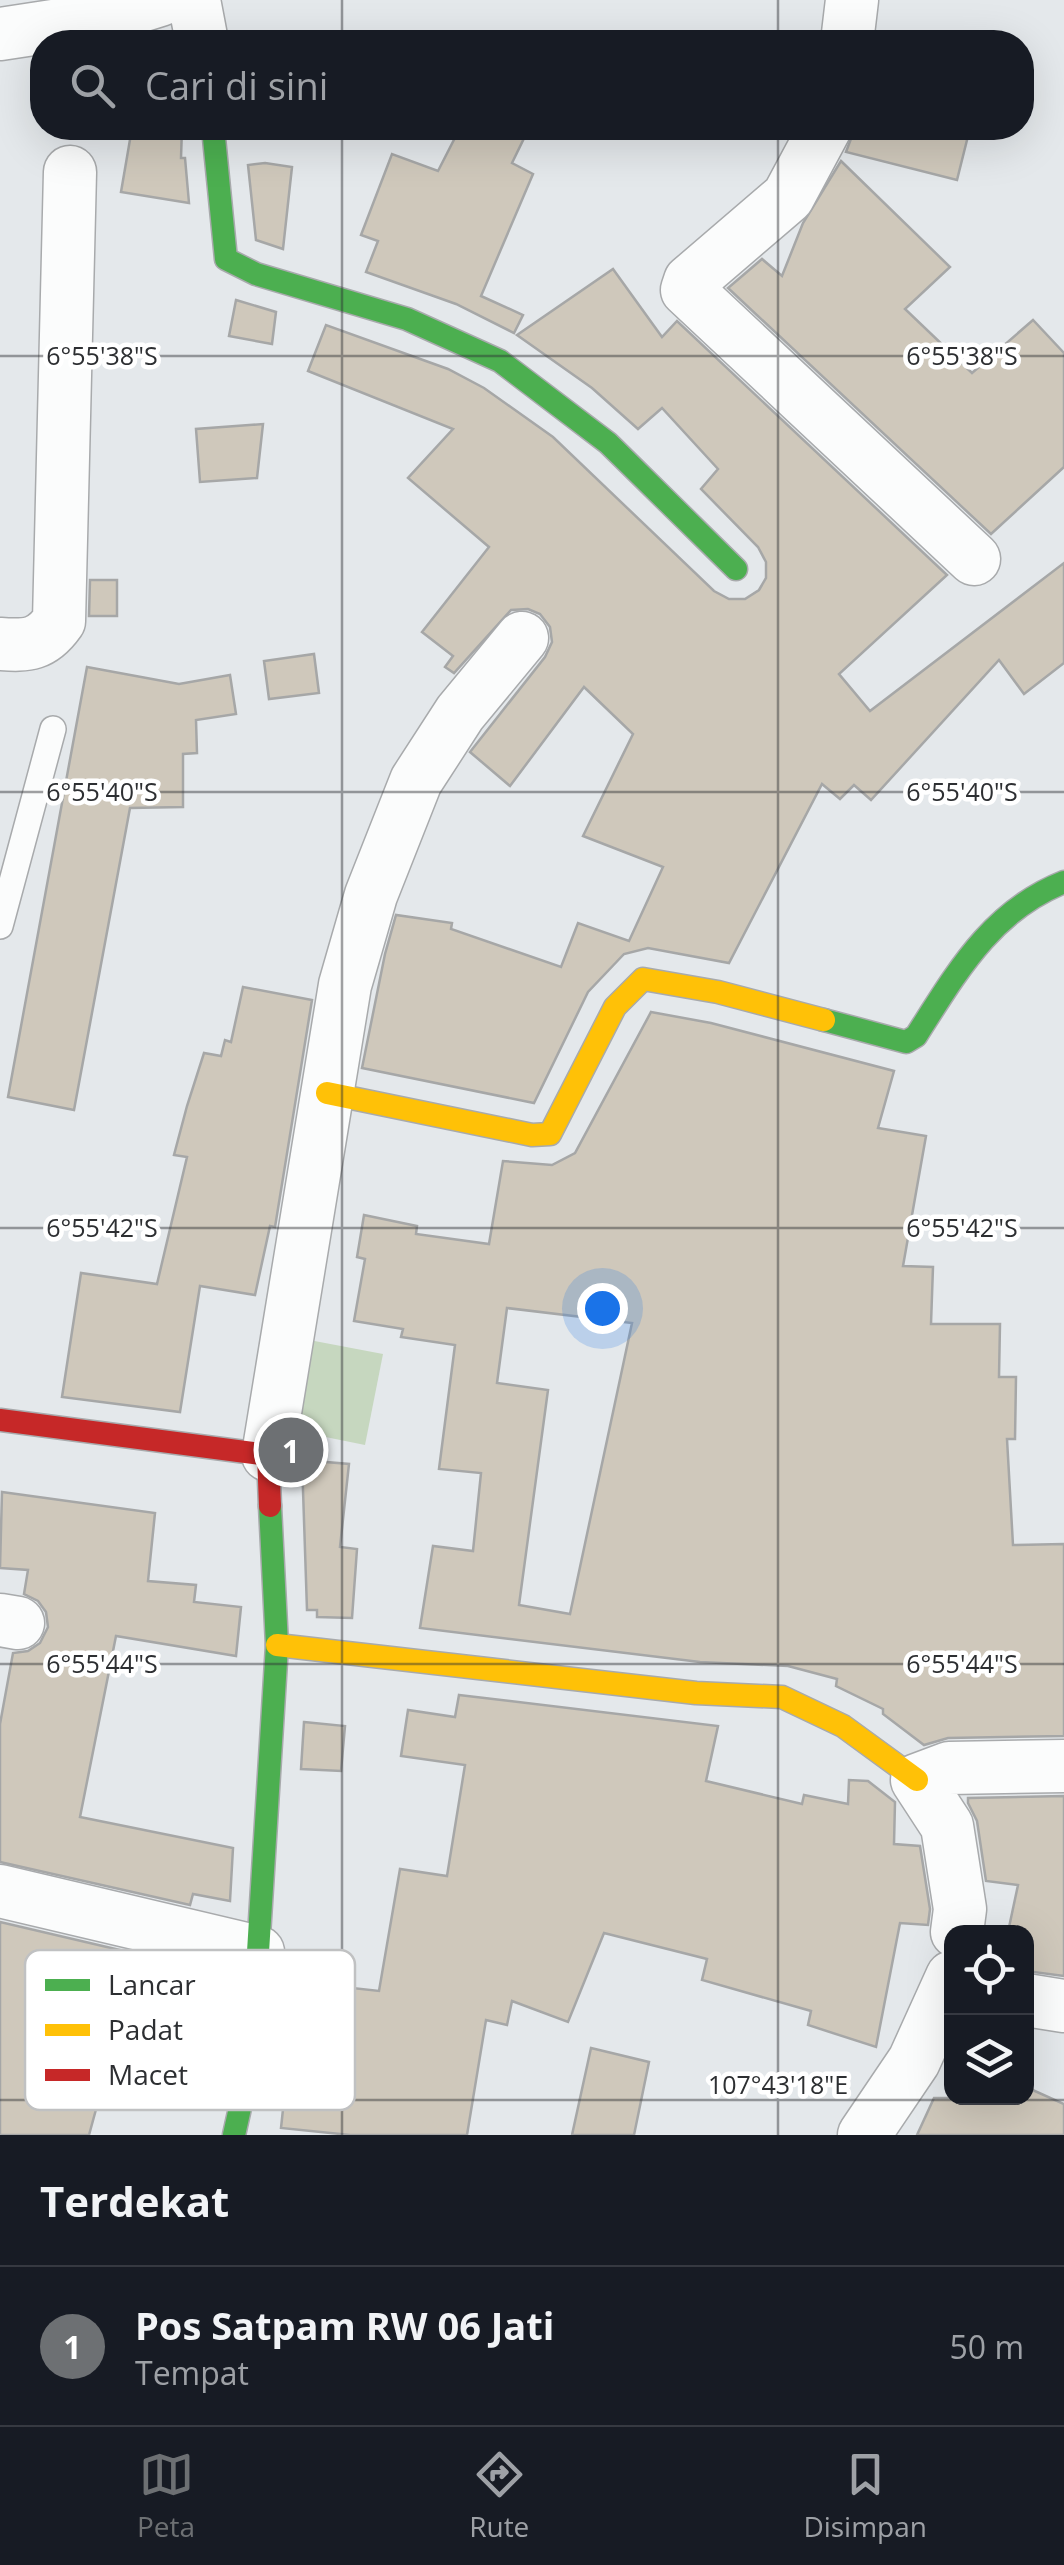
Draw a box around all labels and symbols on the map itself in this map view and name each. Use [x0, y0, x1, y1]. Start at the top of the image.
text: 6°55'38"S [46, 338, 158, 372]
text: 6°55'38"S [906, 338, 1018, 372]
text: 6°55'40"S [46, 774, 158, 808]
text: 6°55'40"S [906, 774, 1018, 808]
text: 6°55'42"S [46, 1210, 158, 1244]
text: 6°55'42"S [906, 1210, 1018, 1244]
your location [577, 1283, 628, 1334]
pin: 1 [258, 1412, 324, 1488]
text: 6°55'44"S [46, 1646, 158, 1680]
text: 6°55'44"S [906, 1646, 1018, 1680]
legend [25, 1950, 355, 2110]
text: Lancar [108, 1965, 196, 2003]
text: Padat [108, 2010, 183, 2048]
text: Macet [108, 2055, 188, 2093]
text: 107°43'18"E [708, 2067, 848, 2101]

